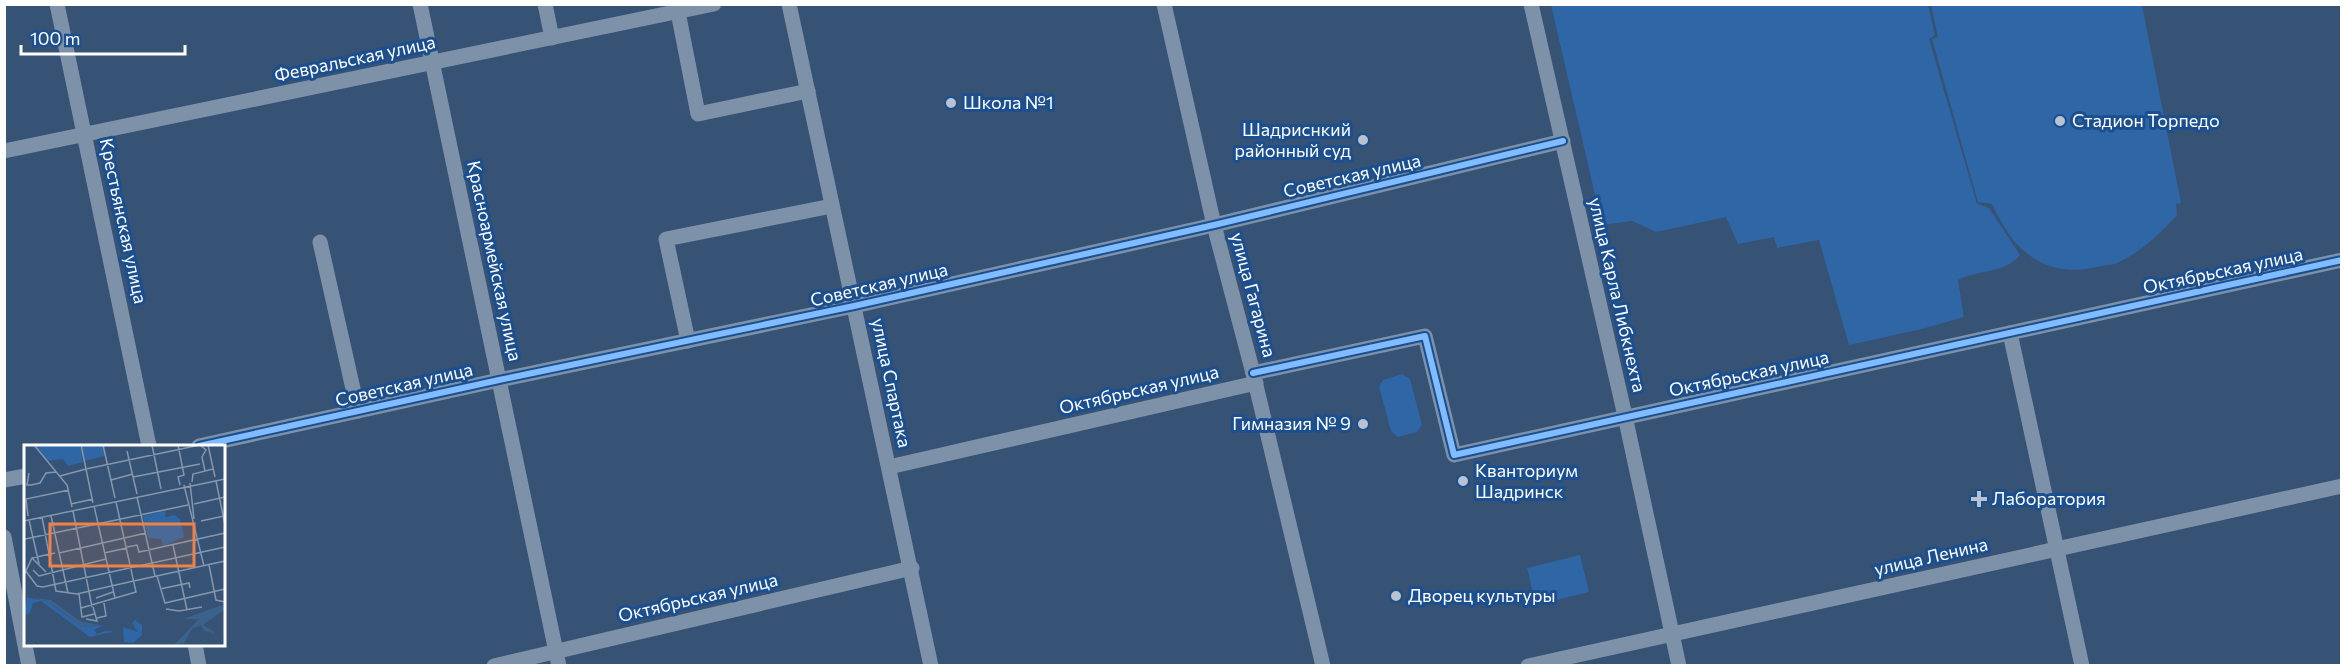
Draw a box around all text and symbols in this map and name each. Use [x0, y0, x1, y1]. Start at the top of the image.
scale bar [21, 18, 184, 56]
text: 100 m [30, 27, 80, 49]
street label: Февральская улица [272, 30, 437, 86]
place label: Школа №1 [963, 91, 1054, 113]
marker: Школа №1 [944, 96, 958, 110]
place label: Стадион Торпедо [2072, 109, 2220, 131]
marker: Стадион Торпедо [2053, 114, 2067, 128]
place label: Шадриснкий районный суд [1235, 118, 1351, 161]
marker: Шадриснкий районный суд [1356, 133, 1370, 147]
street label: Крестьянская улица [96, 136, 152, 305]
street label: Советская улица [1281, 149, 1423, 202]
street label: Красноармейская улица [463, 159, 527, 363]
street label: улица Карла Либкнехта [1585, 195, 1651, 394]
street label: улица Гагарина [1227, 230, 1281, 360]
street label: Октябрьская улица [2141, 242, 2305, 298]
street label: Советская улица [808, 258, 950, 311]
street label: улица Спартака [868, 316, 916, 450]
street label: Октябрьская улица [1667, 345, 1831, 401]
street label: Советская улица [333, 358, 475, 411]
street label: Октябрьская улица [1057, 360, 1221, 418]
place label: Гимназия № 9 [1232, 412, 1351, 434]
marker: Гимназия № 9 [1356, 417, 1370, 431]
inset map [24, 445, 225, 646]
place label: Кванториум Шадринск [1475, 459, 1578, 502]
marker: Кванториум Шадринск [1456, 474, 1470, 488]
place label: Лаборатория [1992, 487, 2106, 509]
marker: Лаборатория [1970, 490, 1988, 508]
street label: улица Ленина [1872, 532, 1990, 580]
street label: Октябрьская улица [616, 568, 780, 626]
place label: Дворец культуры [1408, 584, 1555, 606]
marker: Дворец культуры [1389, 589, 1403, 603]

